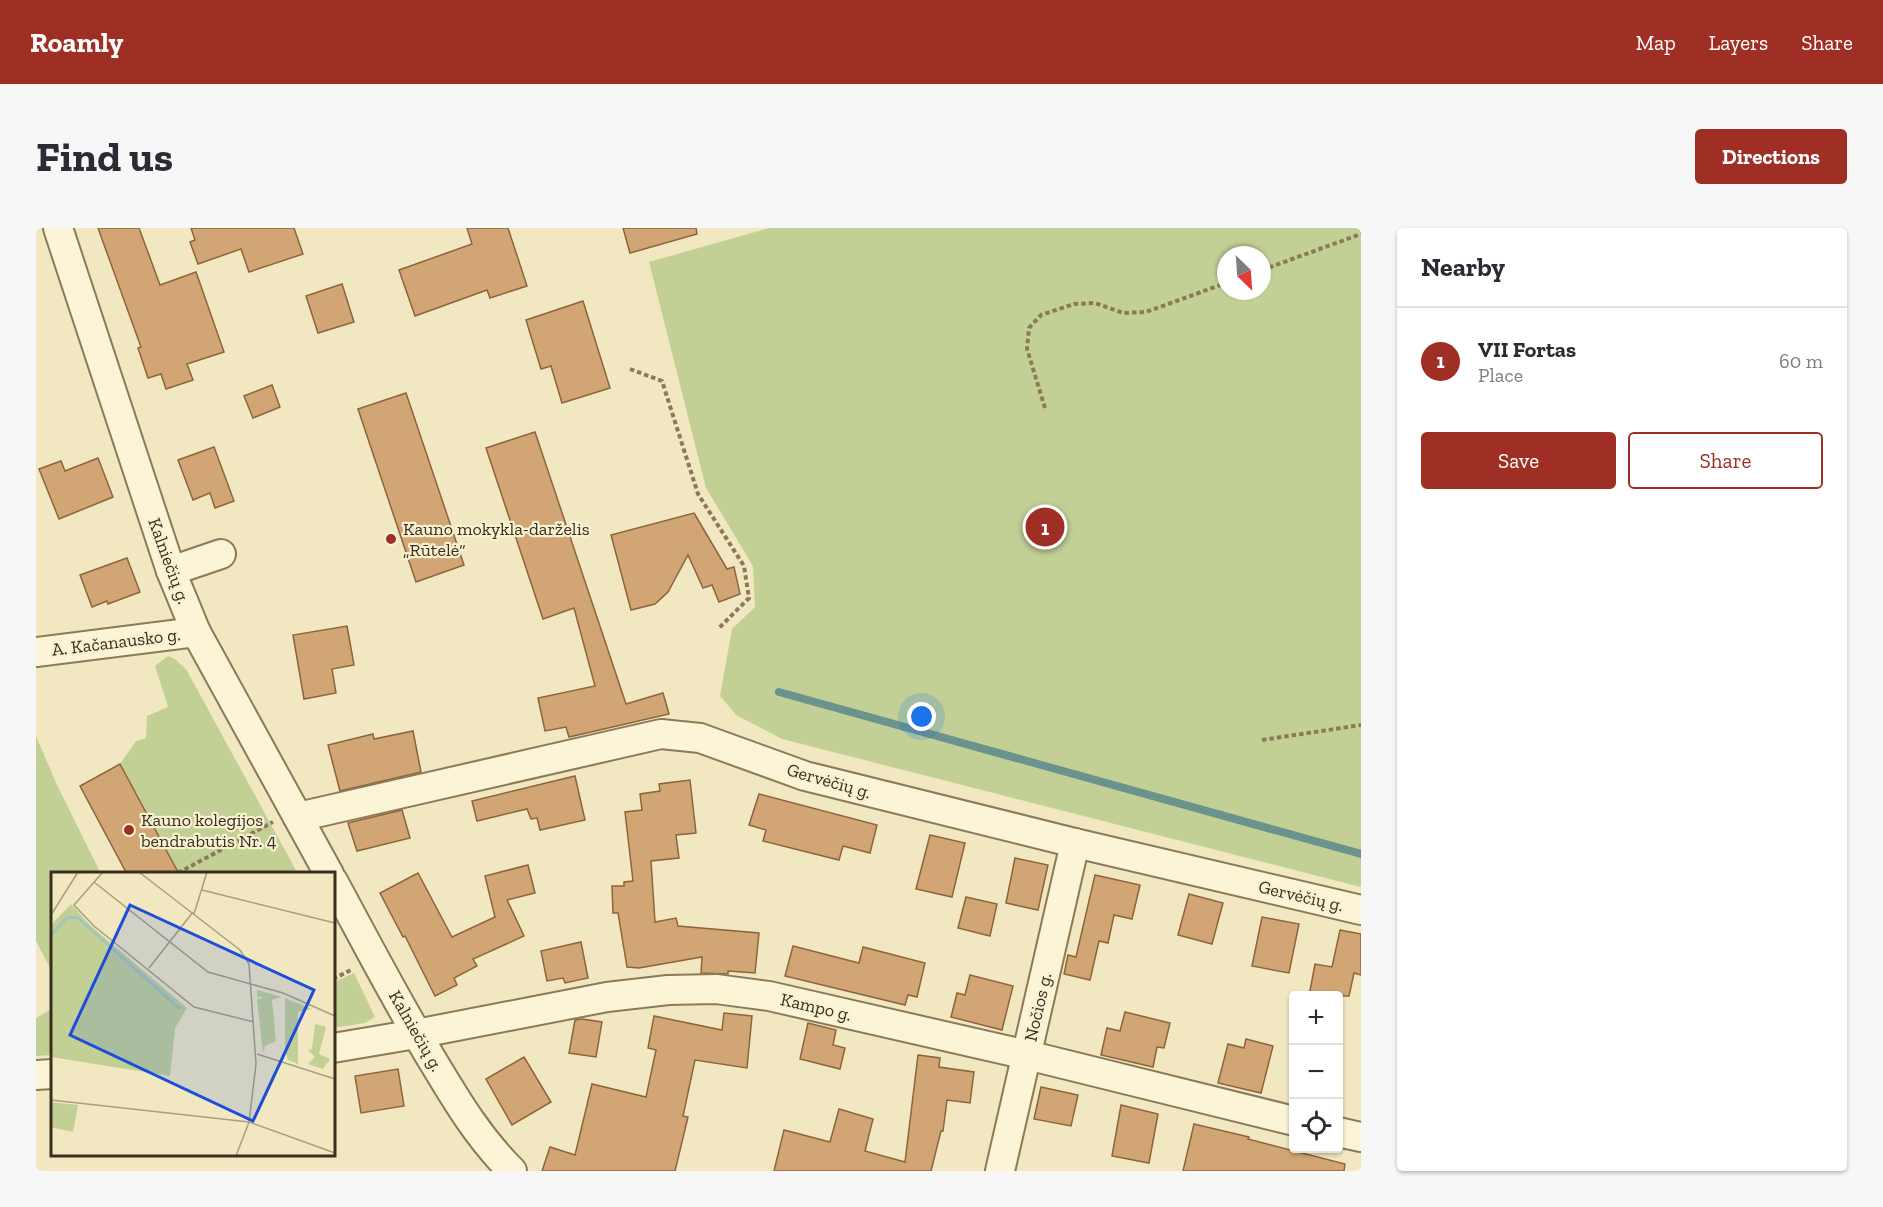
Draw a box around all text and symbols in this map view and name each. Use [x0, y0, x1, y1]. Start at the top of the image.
text: Roamly [30, 26, 123, 59]
text: Map [1636, 30, 1676, 55]
text: Layers [1709, 30, 1768, 55]
text: Share [1801, 30, 1853, 55]
button: Directions [1695, 129, 1847, 184]
text: Find us [36, 131, 173, 182]
north arrow [1217, 246, 1271, 300]
text: Nearby [1421, 251, 1505, 283]
text: VII Fortas [1478, 336, 1576, 363]
text: 1 [1436, 349, 1445, 373]
text: 60 m [1779, 349, 1823, 373]
text: Place [1478, 363, 1523, 387]
button: Save [1421, 432, 1616, 489]
button: Share [1628, 432, 1823, 489]
pin: 1 [1026, 504, 1064, 550]
street label: Kalniečių g. [143, 515, 195, 607]
place label: Kauno mokykla-darželis „Rūtelė“ [403, 518, 590, 561]
marker: Kauno mokykla-darželis „Rūtelė“ [384, 532, 398, 546]
street label: A. Kačanausko g. [50, 623, 182, 661]
your location [907, 702, 936, 731]
street label: Gervėčių g. [784, 758, 874, 804]
place label: Kauno kolegijos bendrabutis Nr. 4 [140, 809, 277, 852]
marker: Kauno kolegijos bendrabutis Nr. 4 [122, 823, 136, 837]
inset map [51, 872, 334, 1156]
street label: Gervėčių g. [1256, 876, 1346, 916]
street label: Nočios g. [1019, 970, 1057, 1044]
street label: Kalniečių g. [384, 987, 448, 1075]
street label: Kampo g. [778, 988, 854, 1026]
map controls [1289, 991, 1343, 1153]
button: + [1289, 991, 1343, 1045]
button: − [1289, 1045, 1343, 1099]
button: locate [1289, 1099, 1343, 1153]

